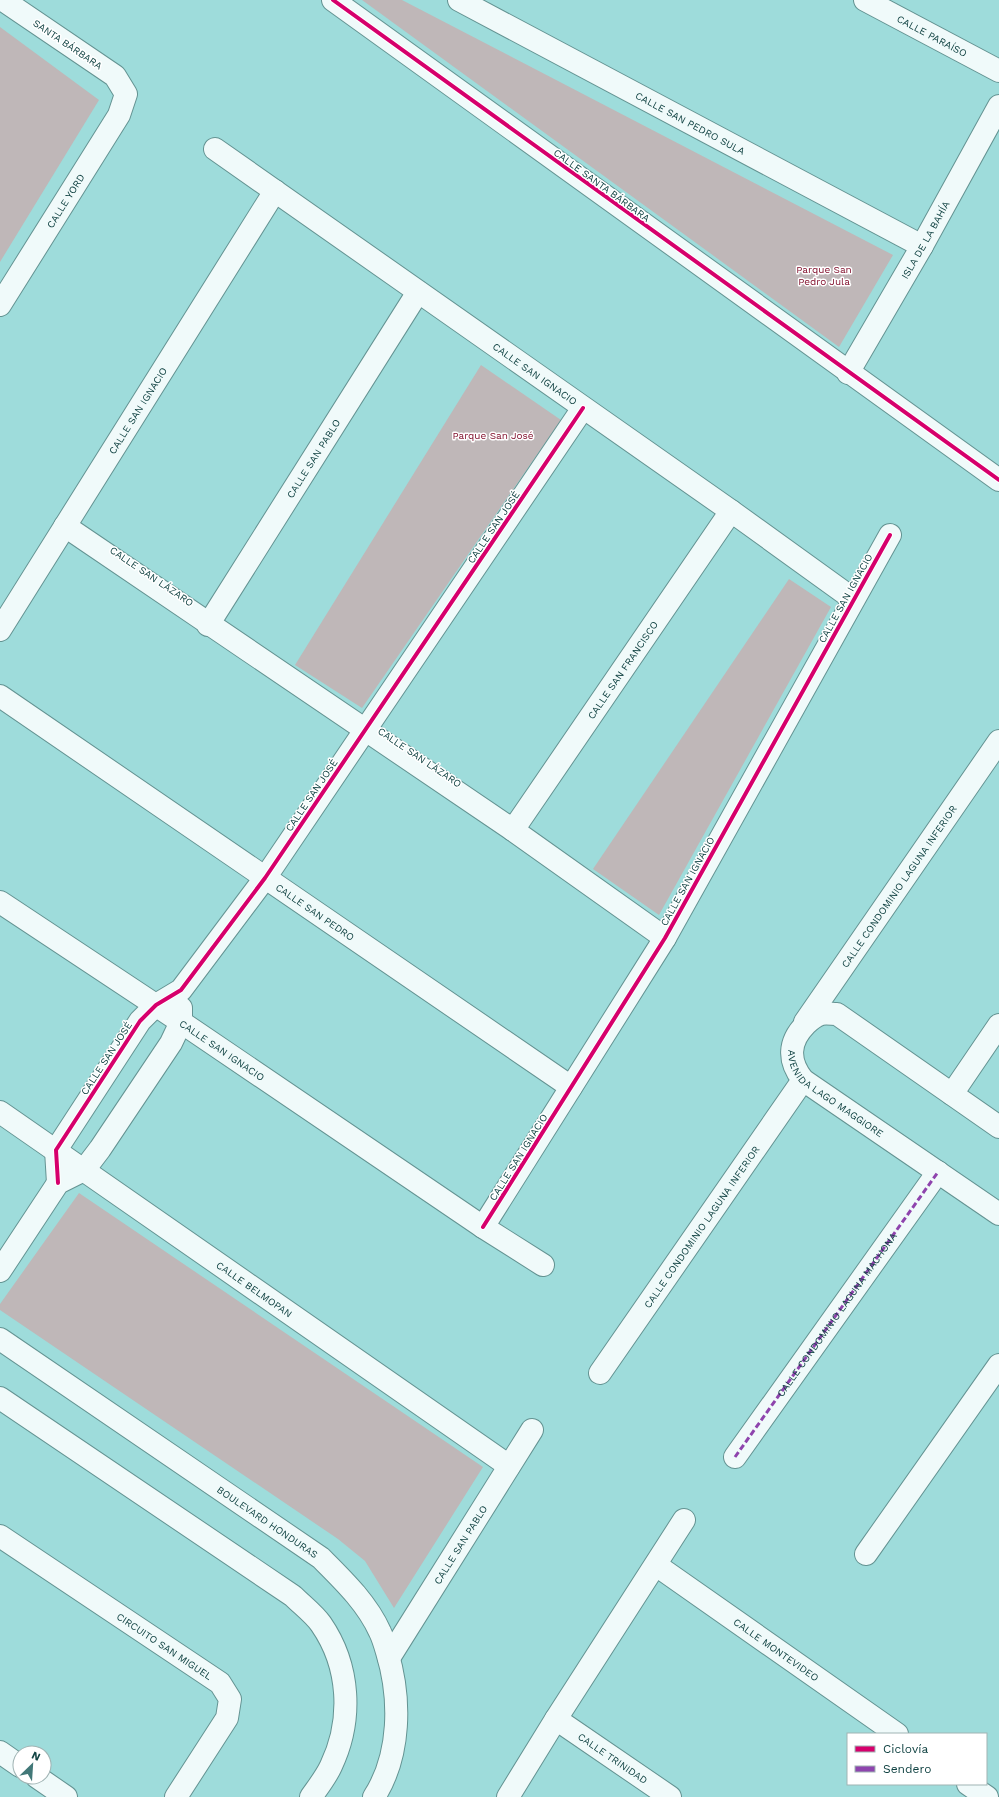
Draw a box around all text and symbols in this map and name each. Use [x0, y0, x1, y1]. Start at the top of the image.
street label: CALLE PARAÍSO [895, 13, 969, 59]
street label: SANTA BÁRBARA [31, 17, 105, 72]
street label: CALLE SAN PEDRO SULA [634, 90, 747, 157]
street label: CALLE SANTA BÁRBARA [551, 147, 652, 224]
street label: CALLE YORD [45, 172, 87, 230]
street label: ISLA DE LA BAHÍA [899, 199, 952, 281]
park label: Parque San Pedro Jula [796, 264, 852, 287]
street label: CALLE SAN IGNACIO [491, 341, 579, 407]
street label: CALLE SAN IGNACIO [107, 365, 169, 456]
street label: CALLE SAN PABLO [285, 417, 342, 500]
park label: Parque San José [452, 430, 534, 441]
street label: CALLE SAN JOSÉ [465, 489, 522, 565]
street label: CALLE SAN LÁZARO [108, 544, 196, 608]
street label: CALLE SAN IGNACIO [816, 552, 875, 645]
street label: CALLE SAN FRANCISCO [586, 619, 660, 721]
street label: CALLE SAN LÁZARO [376, 725, 464, 789]
street label: CALLE SAN JOSÉ [283, 757, 340, 833]
street label: CALLE CONDOMINIO LAGUNA INFERIOR [839, 803, 959, 970]
street label: CALLE SAN IGNACIO [658, 835, 717, 928]
street label: CALLE SAN PEDRO [274, 881, 356, 943]
street label: CALLE SAN IGNACIO [177, 1018, 267, 1083]
street label: CALLE SAN JOSÉ [79, 1020, 134, 1097]
street label: AVENIDA LAGO MAGGIORE [786, 1050, 885, 1139]
street label: CALLE SAN IGNACIO [487, 1112, 550, 1203]
street label: CALLE CONDOMINIO LAGUNA INFERIOR [642, 1144, 762, 1310]
street label: CALLE CONDOMINIO LAGUNA MACHONA [775, 1230, 899, 1399]
street label: CALLE BELMOPAN [214, 1259, 294, 1320]
street label: BOULEVARD HONDURAS [215, 1484, 320, 1560]
street label: CALLE SAN PABLO [432, 1503, 489, 1586]
street label: CIRCUITO SAN MIGUEL [115, 1611, 214, 1682]
street label: CALLE MONTEVIDEO [731, 1616, 821, 1683]
street label: CALLE TRINIDAD [576, 1731, 650, 1786]
legend [847, 1733, 987, 1785]
text: Ciclovía [883, 1742, 928, 1756]
north arrow [12, 1745, 52, 1785]
text: N [30, 1749, 42, 1764]
text: Sendero [883, 1762, 931, 1776]

